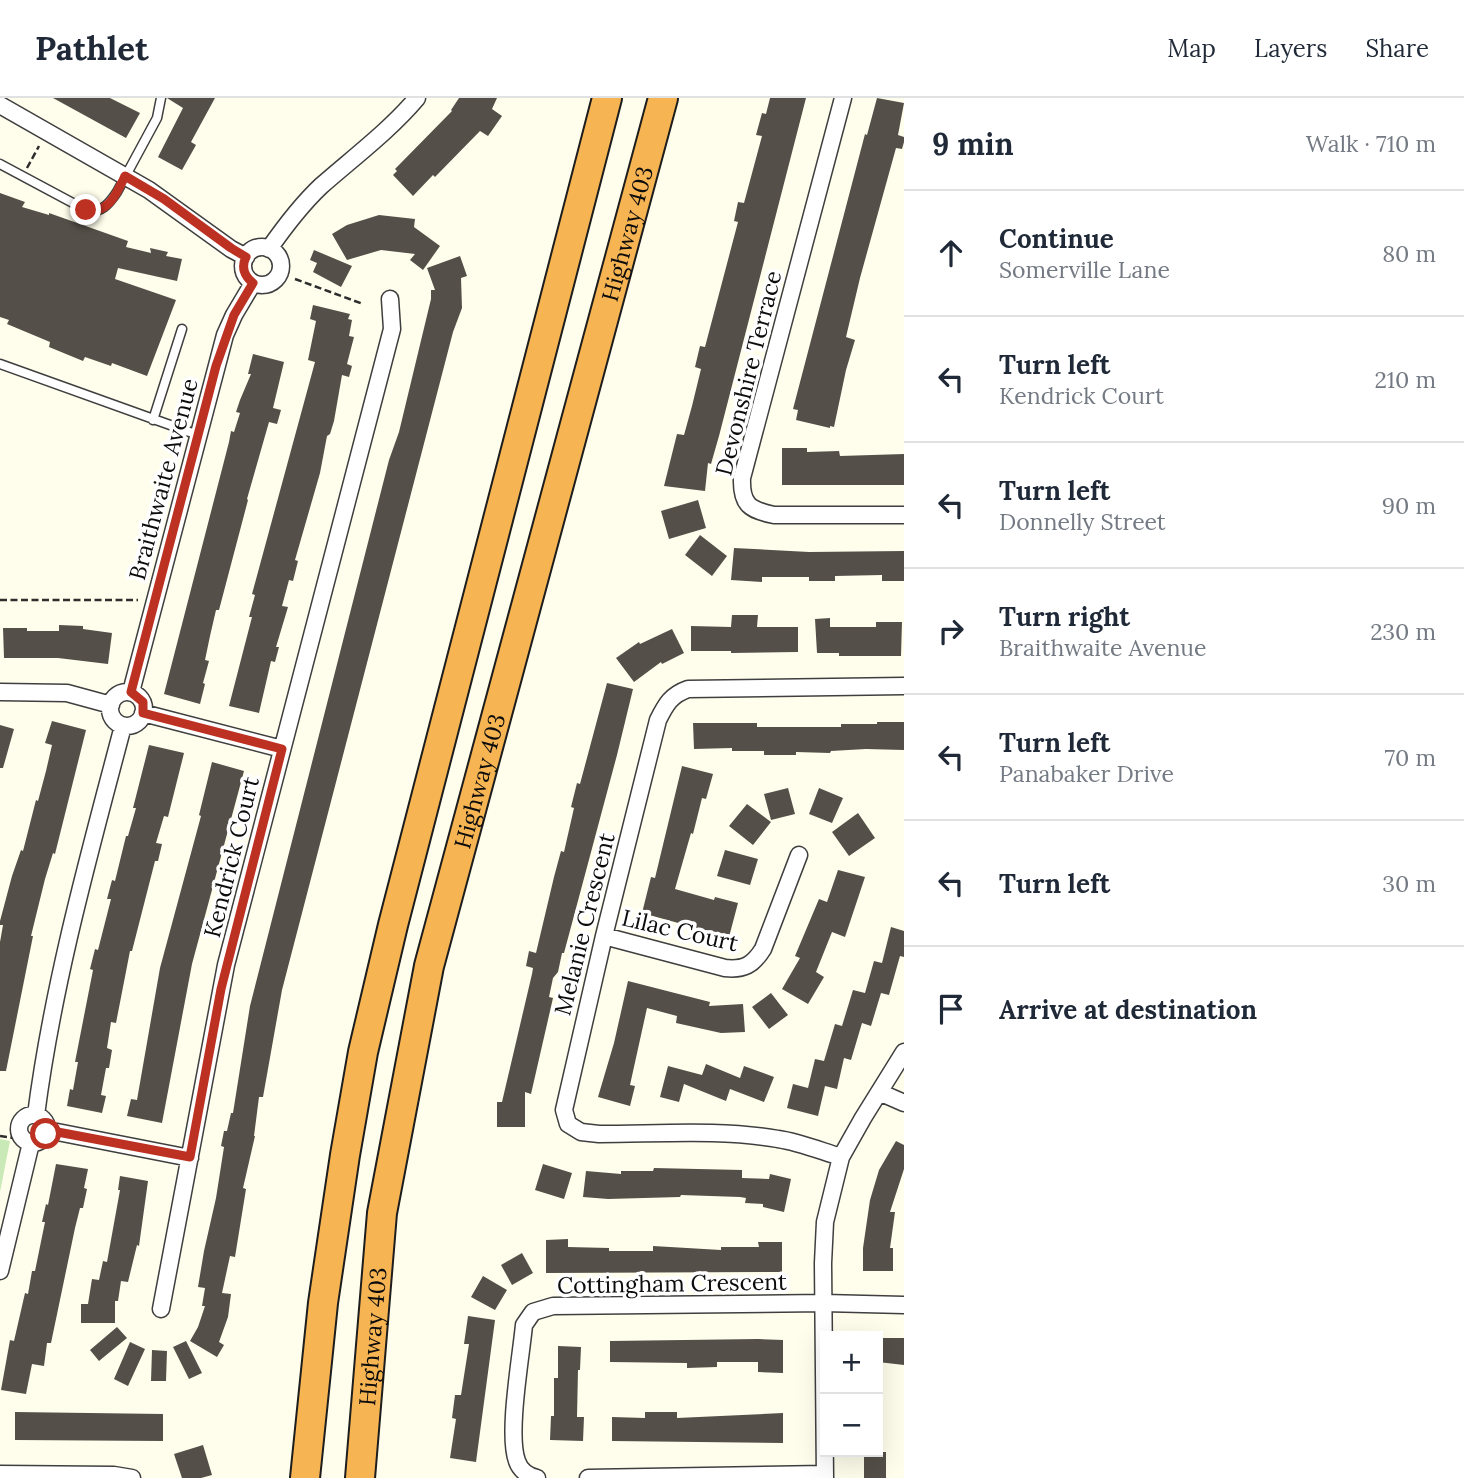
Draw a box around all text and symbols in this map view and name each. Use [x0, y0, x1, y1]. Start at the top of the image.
text: Pathlet [35, 27, 149, 69]
text: Map [1167, 33, 1216, 64]
text: Layers [1254, 33, 1327, 64]
text: Share [1365, 33, 1429, 64]
text: 9 min [932, 125, 1014, 163]
text: Walk · 710 m [1306, 129, 1436, 158]
street label: Highway 403 [594, 163, 659, 304]
route end [70, 194, 101, 225]
text: Continue [999, 222, 1114, 255]
icon: ahead [932, 234, 970, 272]
text: 80 m [1382, 239, 1436, 268]
text: Somerville Lane [999, 255, 1170, 284]
street label: Devonshire Terrace [709, 268, 787, 478]
text: Turn left [999, 348, 1110, 381]
icon: left [932, 360, 970, 398]
text: 210 m [1374, 365, 1436, 394]
street label: Braithwaite Avenue [122, 375, 204, 583]
text: Kendrick Court [999, 381, 1164, 410]
text: Turn left [999, 474, 1110, 507]
icon: left [932, 486, 970, 524]
text: 90 m [1382, 491, 1436, 520]
text: Donnelly Street [999, 507, 1166, 536]
text: Turn right [999, 600, 1130, 633]
icon: right [932, 612, 970, 650]
text: 230 m [1370, 617, 1436, 646]
text: Braithwaite Avenue [999, 633, 1207, 662]
street label: Highway 403 [447, 710, 511, 852]
text: Turn left [999, 726, 1110, 759]
icon: left [932, 738, 970, 776]
text: 70 m [1385, 743, 1436, 772]
text: Panabaker Drive [999, 759, 1174, 788]
street label: Kendrick Court [197, 773, 265, 941]
street label: Melanie Crescent [547, 830, 621, 1018]
icon: left [932, 864, 970, 902]
text: Turn left [999, 867, 1110, 900]
text: 30 m [1382, 869, 1436, 898]
street label: Lilac Court [619, 903, 741, 957]
icon: arrive [932, 990, 970, 1028]
text: Arrive at destination [999, 993, 1257, 1026]
route start [30, 1118, 61, 1149]
street label: Highway 403 [352, 1266, 392, 1407]
street label: Cottingham Crescent [557, 1266, 787, 1300]
map controls [820, 1331, 883, 1457]
button: + [820, 1331, 883, 1394]
button: − [820, 1394, 883, 1457]

